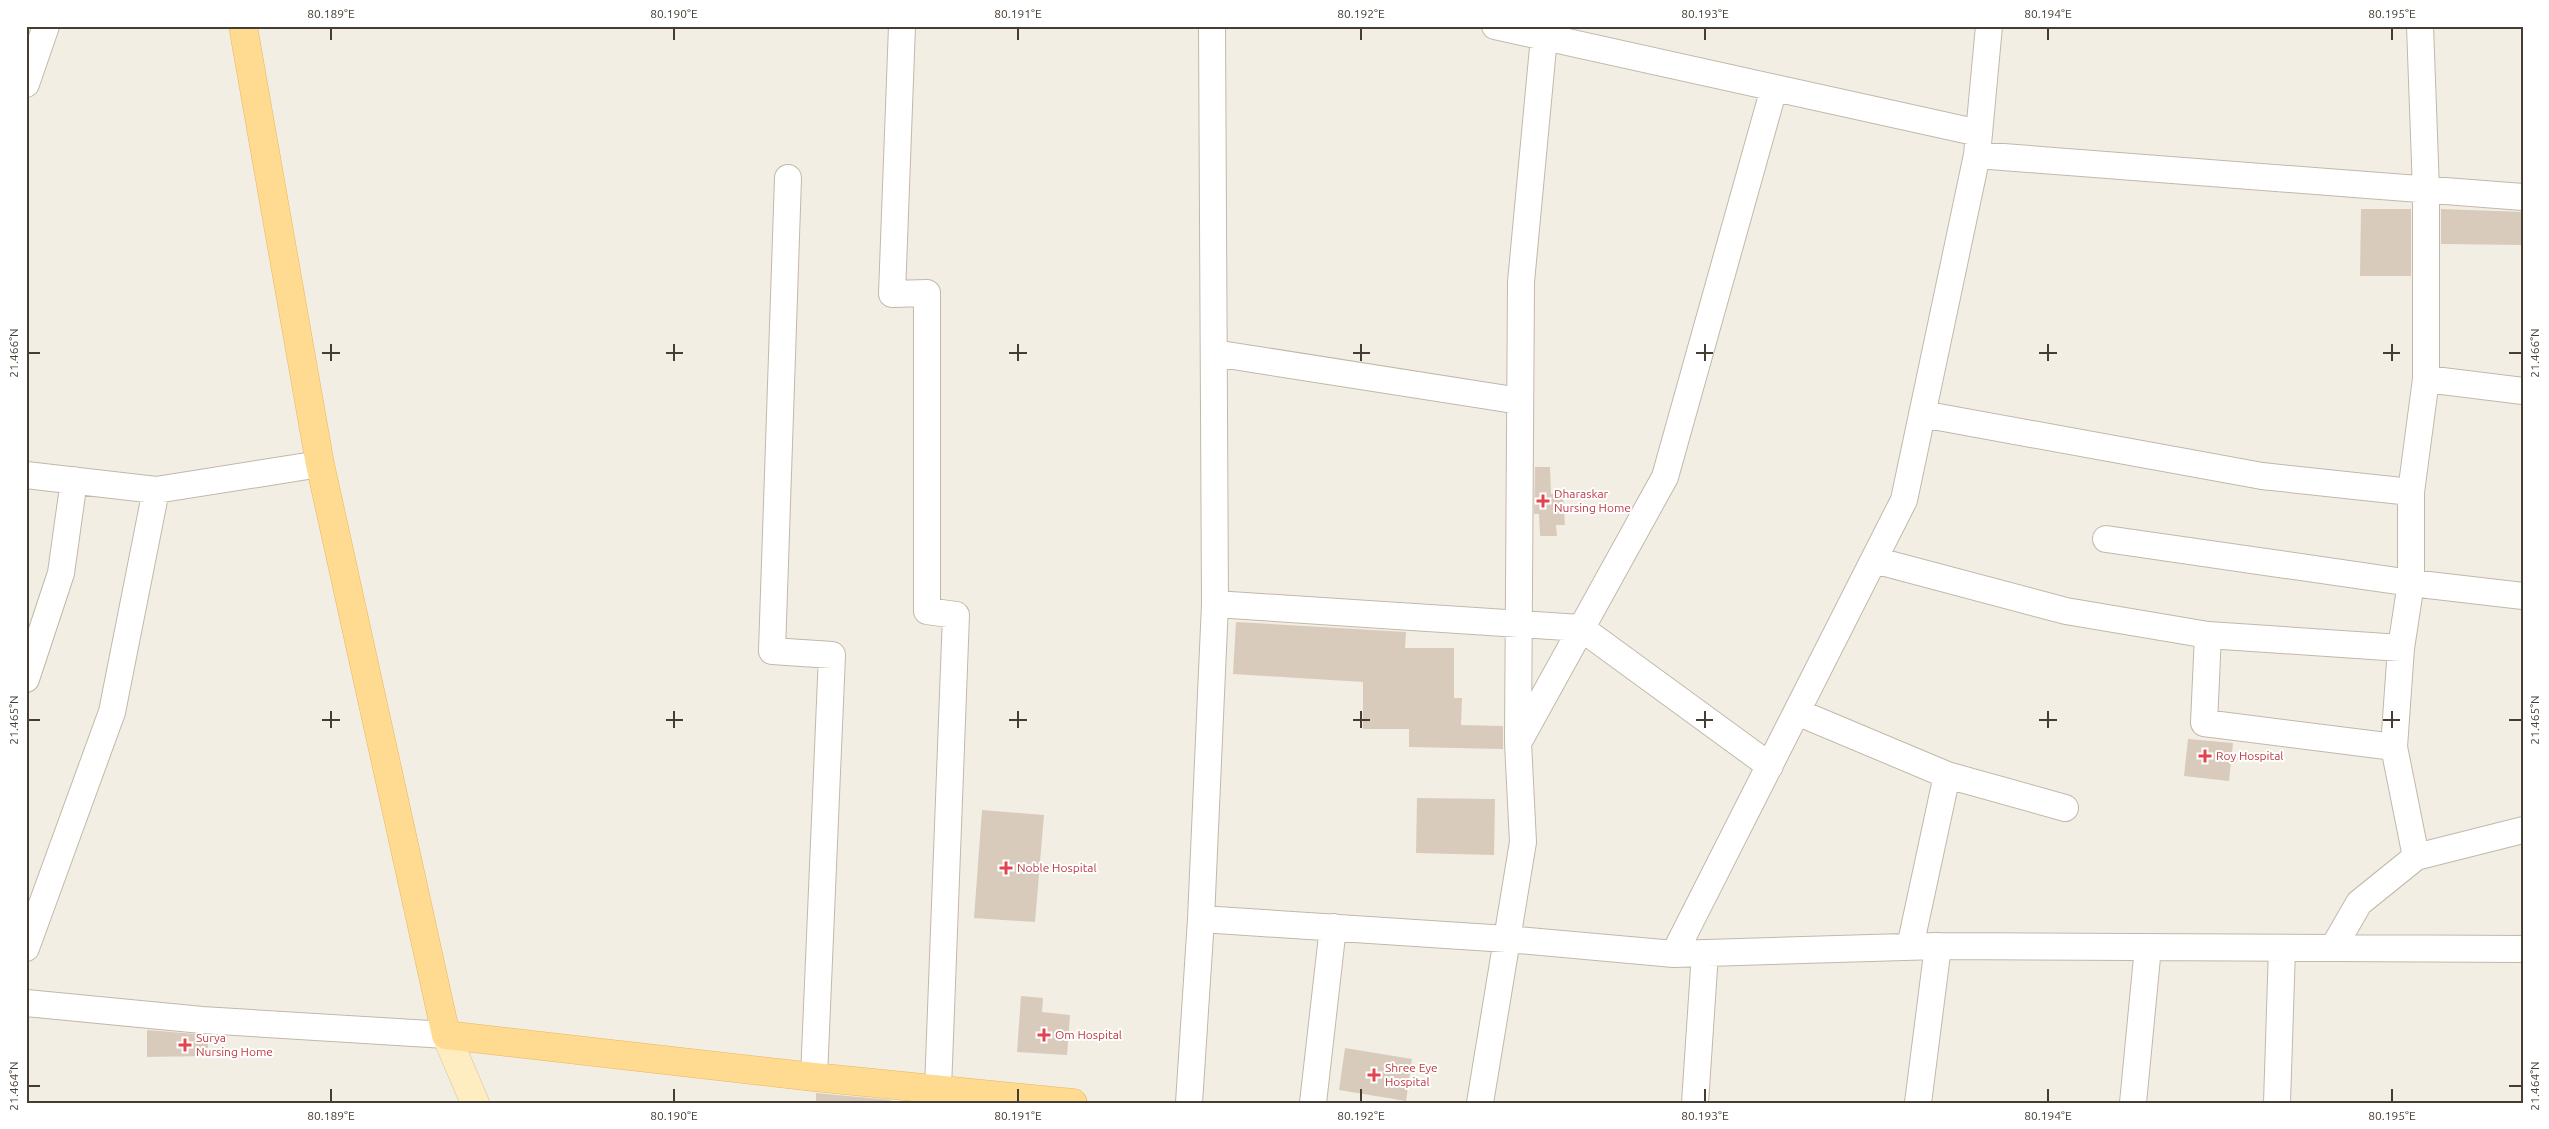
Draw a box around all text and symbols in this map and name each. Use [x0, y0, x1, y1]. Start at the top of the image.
text: 80.189°E [307, 7, 355, 20]
text: 80.190°E [650, 7, 698, 20]
text: 80.191°E [994, 7, 1042, 20]
text: 80.192°E [1337, 7, 1385, 20]
text: 80.193°E [1681, 7, 1729, 20]
text: 80.194°E [2024, 7, 2072, 20]
text: 80.195°E [2368, 7, 2416, 20]
text: 21.466°N [7, 328, 20, 378]
text: 21.466°N [2528, 328, 2541, 378]
place label: Dharaskar Nursing Home [1554, 487, 1631, 514]
marker: Dharaskar Nursing Home [1536, 494, 1550, 508]
text: 21.465°N [7, 695, 20, 745]
text: 21.465°N [2528, 695, 2541, 745]
marker: Roy Hospital [2198, 749, 2212, 763]
place label: Roy Hospital [2216, 749, 2284, 762]
marker: Noble Hospital [999, 861, 1013, 875]
place label: Noble Hospital [1017, 861, 1097, 874]
marker: Om Hospital [1037, 1028, 1051, 1042]
place label: Om Hospital [1055, 1028, 1122, 1041]
place label: Surya Nursing Home [196, 1031, 273, 1058]
marker: Surya Nursing Home [178, 1038, 192, 1052]
text: 21.464°N [7, 1061, 20, 1111]
place label: Shree Eye Hospital [1385, 1061, 1438, 1088]
text: 21.464°N [2528, 1061, 2541, 1111]
marker: Shree Eye Hospital [1367, 1068, 1381, 1082]
text: 80.189°E [307, 1109, 355, 1122]
text: 80.190°E [650, 1109, 698, 1122]
text: 80.191°E [994, 1109, 1042, 1122]
text: 80.192°E [1337, 1109, 1385, 1122]
text: 80.193°E [1681, 1109, 1729, 1122]
text: 80.194°E [2024, 1109, 2072, 1122]
text: 80.195°E [2368, 1109, 2416, 1122]

